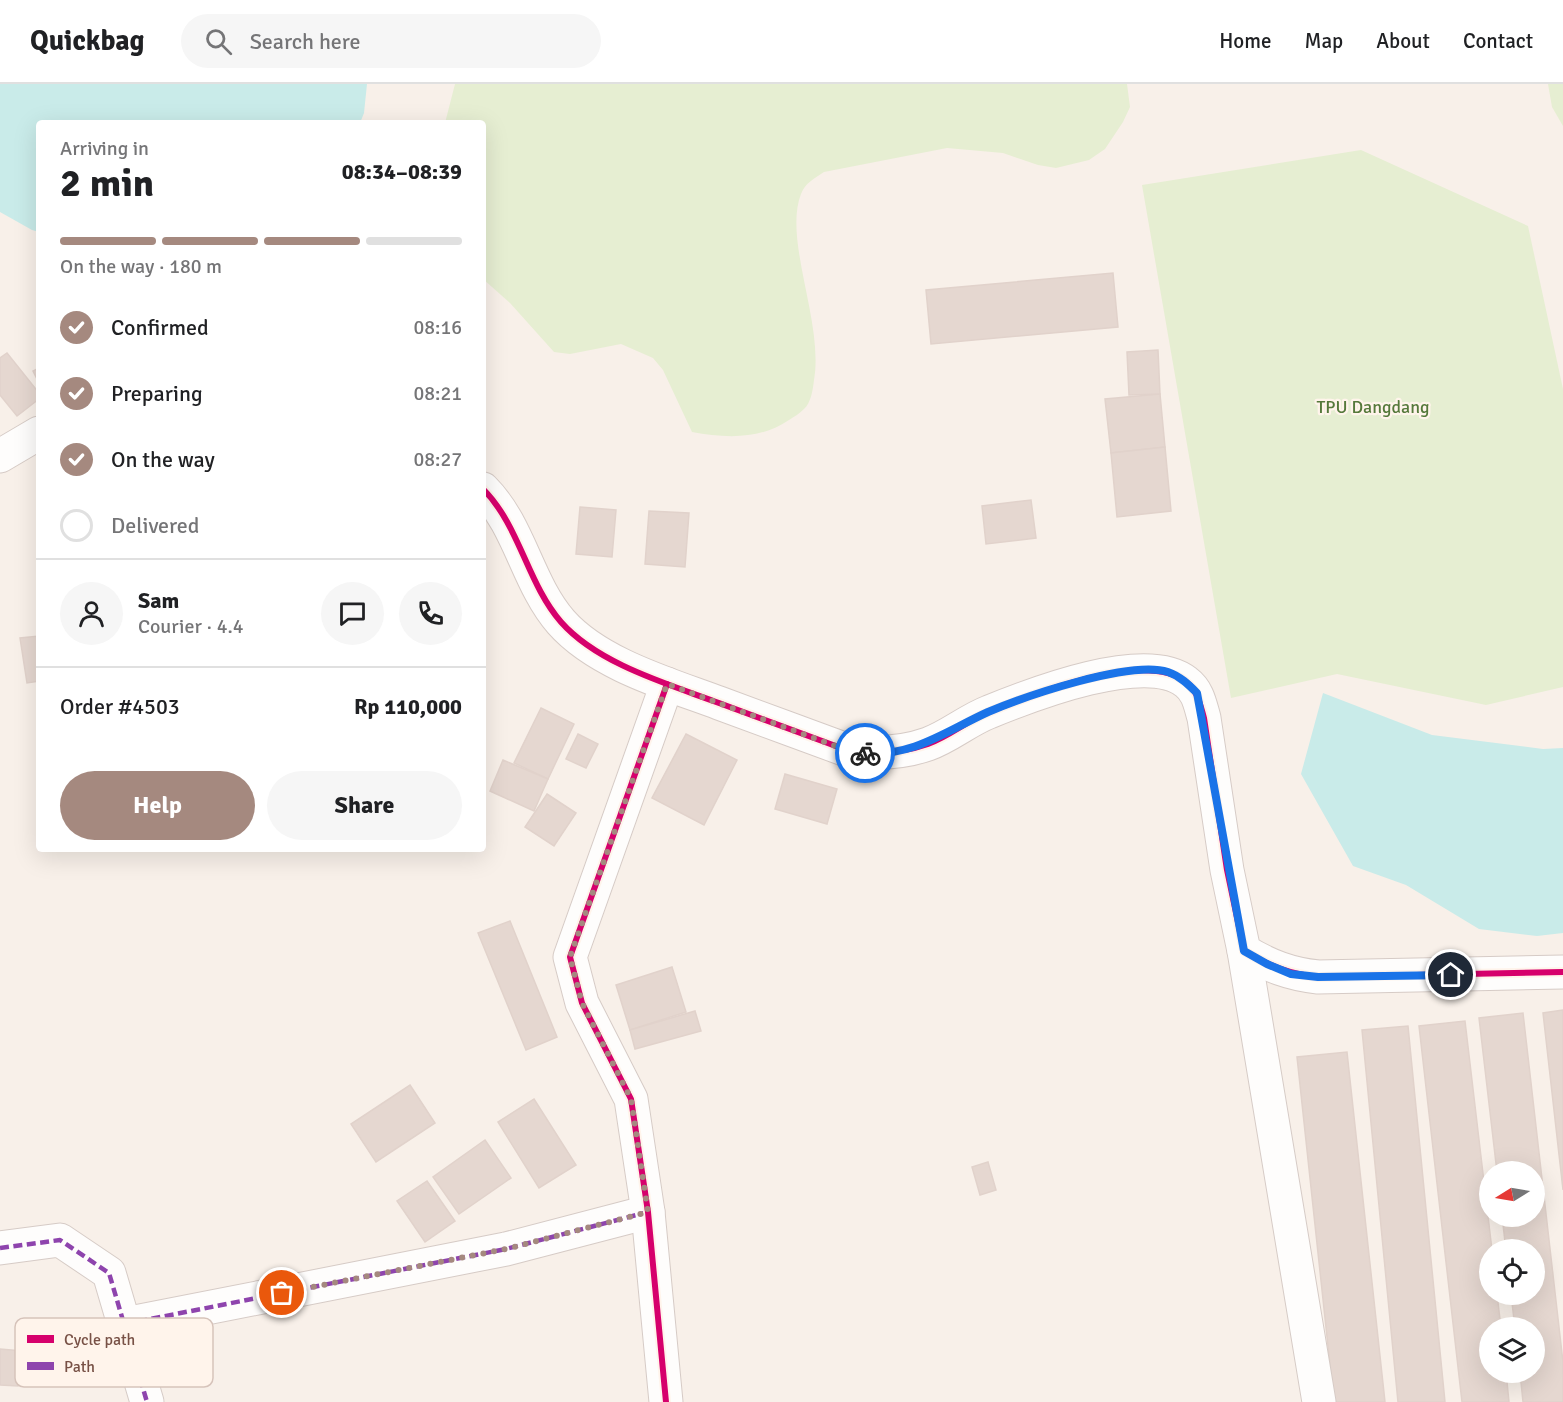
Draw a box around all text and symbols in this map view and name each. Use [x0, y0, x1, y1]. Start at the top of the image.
search box [181, 14, 601, 68]
text: Quickbag [30, 24, 145, 58]
icon: search [202, 25, 235, 58]
text: Search here [250, 28, 361, 55]
text: Home [1219, 28, 1272, 54]
text: Map [1305, 28, 1343, 54]
text: About [1376, 28, 1430, 54]
text: Contact [1463, 28, 1533, 54]
text: Arriving in [60, 136, 149, 161]
text: 08:34–08:39 [342, 158, 462, 185]
text: 2 min [60, 159, 154, 207]
text: On the way · 180 m [60, 254, 222, 279]
icon: check [60, 311, 93, 344]
text: Confirmed [111, 314, 209, 341]
text: 08:16 [413, 315, 462, 340]
icon: check [60, 377, 93, 410]
text: Preparing [111, 380, 203, 407]
text: 08:21 [413, 381, 462, 406]
park label: TPU Dangdang [1316, 396, 1430, 418]
icon: check [60, 443, 93, 476]
text: On the way [111, 446, 215, 473]
text: 08:27 [413, 447, 462, 472]
text: Delivered [111, 512, 199, 539]
button: person [60, 582, 123, 645]
button: chat [321, 582, 384, 645]
button: phone [399, 582, 462, 645]
text: Sam [138, 587, 179, 614]
text: Courier · 4.4 [138, 614, 244, 639]
text: Order #4503 [60, 693, 180, 720]
text: Rp 110,000 [354, 693, 462, 720]
courier [835, 723, 895, 783]
icon: bike [849, 737, 882, 770]
button: Help [60, 771, 255, 840]
button: Share [267, 771, 462, 840]
pin [1425, 949, 1476, 1000]
icon: home [1434, 958, 1467, 991]
north arrow [1479, 1161, 1545, 1227]
map controls [1479, 1161, 1545, 1383]
button: locate [1479, 1239, 1545, 1305]
pin [256, 1267, 307, 1318]
icon: bag [265, 1276, 298, 1309]
button: layers [1479, 1317, 1545, 1383]
legend [15, 1318, 213, 1387]
text: Cycle path [64, 1330, 135, 1350]
text: Path [64, 1357, 95, 1377]

